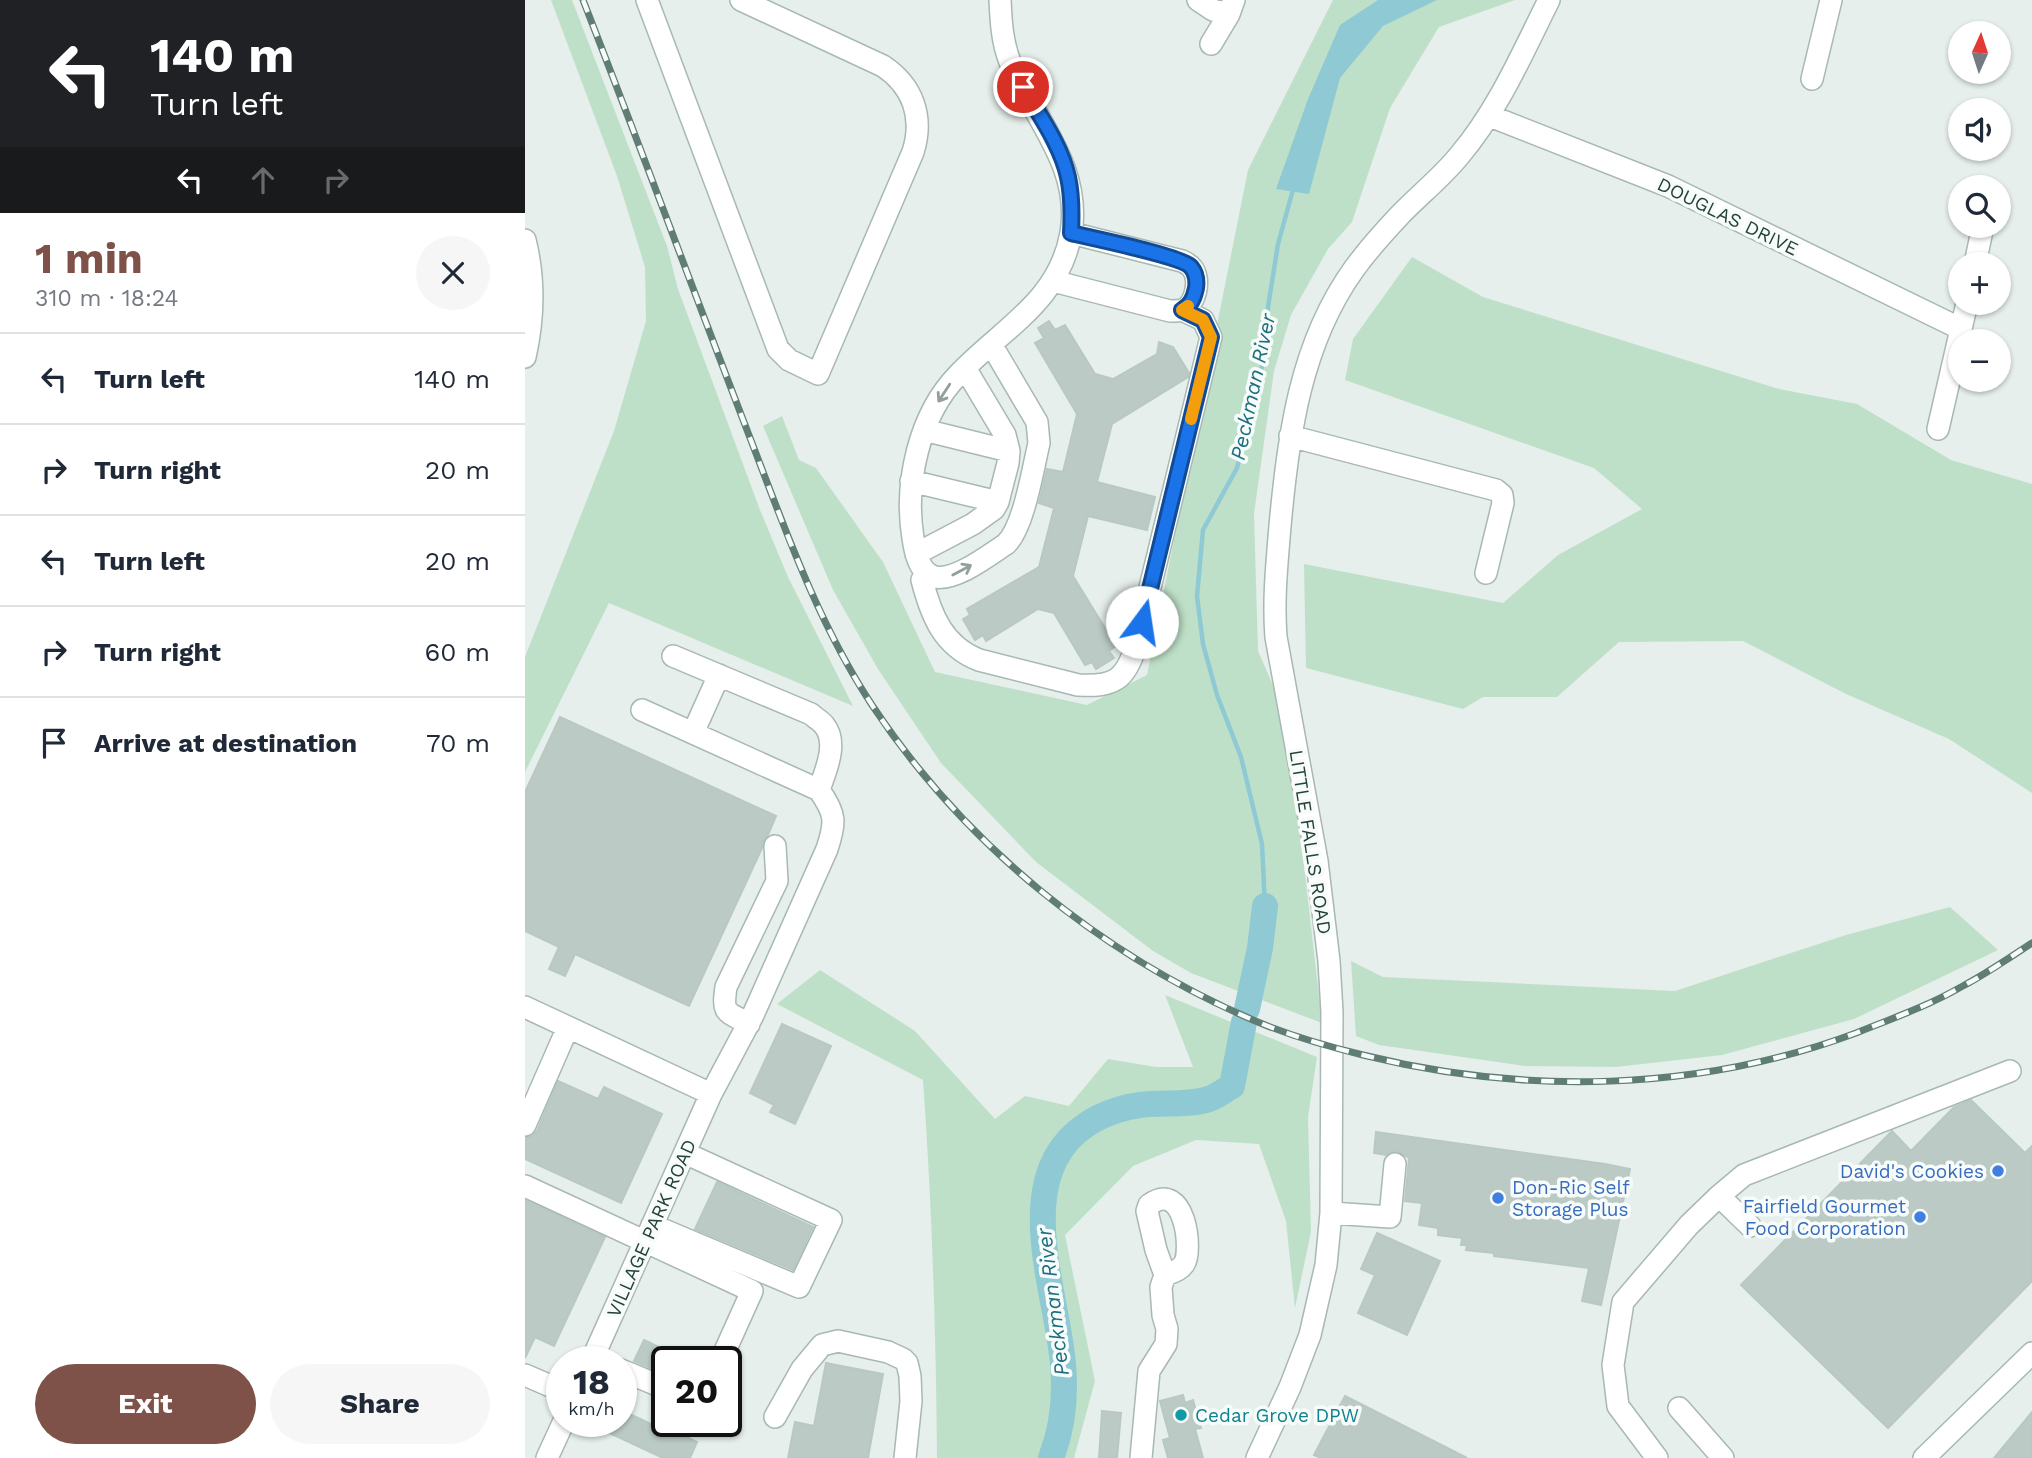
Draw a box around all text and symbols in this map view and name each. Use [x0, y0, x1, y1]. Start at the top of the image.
north arrow [1948, 21, 2011, 84]
map controls [1948, 21, 2011, 392]
text: 140 m [150, 26, 294, 84]
icon: left [35, 28, 126, 119]
pin [993, 57, 1053, 117]
icon: arrive [1004, 68, 1042, 106]
text: Turn left [150, 85, 283, 123]
button: sound [1948, 98, 2011, 161]
icon: left [171, 161, 209, 199]
icon: ahead [244, 161, 282, 199]
icon: right [317, 161, 355, 199]
street label: DOUGLAS DRIVE [1654, 172, 1802, 261]
button: search [1948, 175, 2011, 238]
text: 1 min [35, 234, 143, 283]
button: close [416, 236, 490, 310]
button: + [1948, 252, 2011, 315]
text: 310 m · 18:24 [35, 285, 179, 312]
water label: Peckman River [1225, 311, 1280, 462]
button: − [1948, 329, 2011, 392]
icon: left [35, 360, 73, 398]
text: Turn left [94, 364, 205, 394]
text: 140 m [414, 364, 490, 394]
one-way arrow [937, 383, 951, 403]
icon: right [35, 451, 73, 489]
text: Turn right [94, 455, 221, 485]
text: 20 m [425, 455, 490, 485]
icon: left [35, 542, 73, 580]
text: Turn left [94, 546, 205, 576]
text: 20 m [425, 546, 490, 576]
one-way arrow [951, 563, 972, 576]
position arrow [1105, 585, 1179, 659]
icon: right [35, 633, 73, 671]
text: Turn right [94, 637, 221, 667]
text: 60 m [424, 637, 490, 667]
icon: arrive [35, 724, 73, 762]
text: Arrive at destination [94, 728, 357, 758]
text: 70 m [426, 728, 490, 758]
street label: LITTLE FALLS ROAD [1285, 748, 1336, 936]
street label: VILLAGE PARK ROAD [602, 1136, 701, 1321]
place label: David's Cookies [1840, 1160, 1984, 1183]
marker: David's Cookies [1990, 1163, 2006, 1179]
place label: Don-Ric Self Storage Plus [1512, 1176, 1630, 1221]
marker: Don-Ric Self Storage Plus [1490, 1190, 1506, 1206]
place label: Fairfield Gourmet Food Corporation [1743, 1195, 1906, 1240]
marker: Fairfield Gourmet Food Corporation [1912, 1209, 1928, 1225]
water label: Peckman River [1031, 1226, 1074, 1378]
speed limit sign: 20 [651, 1346, 742, 1437]
text: 18 [573, 1361, 610, 1403]
button: Exit [35, 1364, 256, 1444]
button: Share [270, 1364, 490, 1444]
text: km/h [568, 1398, 615, 1419]
place label: Cedar Grove DPW [1195, 1404, 1359, 1427]
marker: Cedar Grove DPW [1173, 1407, 1189, 1423]

